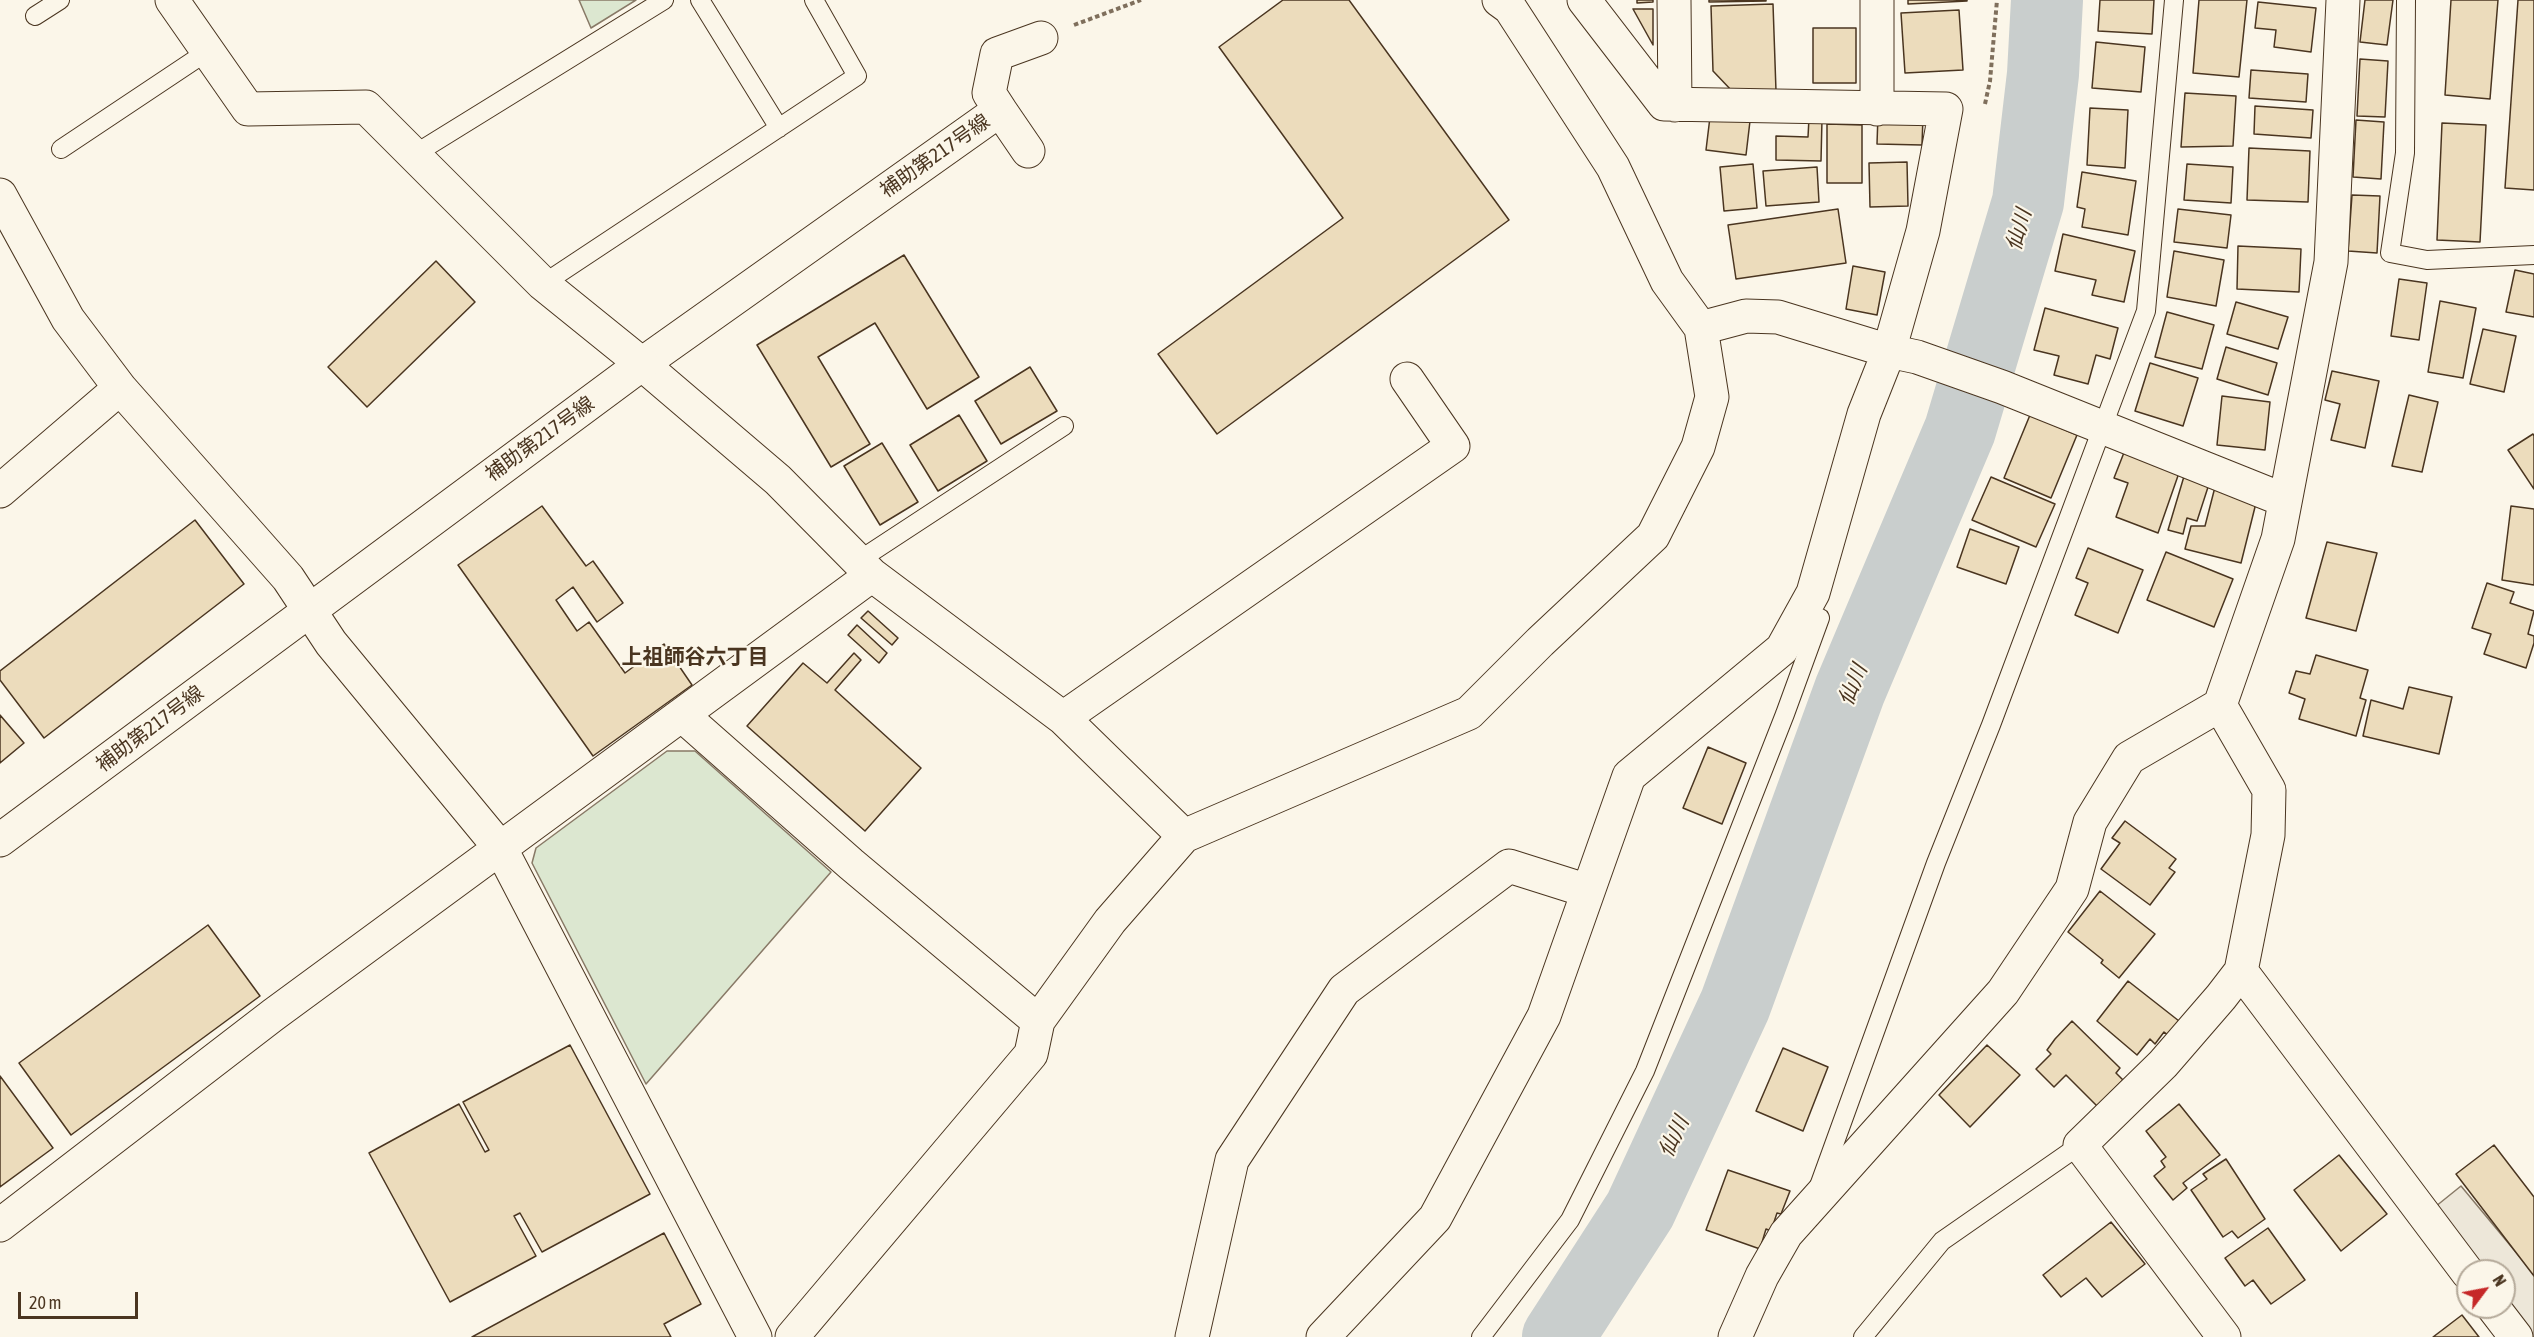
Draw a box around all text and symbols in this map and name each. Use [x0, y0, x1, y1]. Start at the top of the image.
street label: 補助第217号線 [876, 109, 994, 203]
water label: 仙川 [2001, 206, 2037, 254]
street label: 補助第217号線 [481, 392, 599, 486]
district label: 上祖師谷六丁目 [622, 644, 768, 670]
water label: 仙川 [1833, 661, 1873, 709]
street label: 補助第217号線 [92, 681, 208, 777]
water label: 仙川 [1654, 1113, 1694, 1161]
north arrow [2456, 1259, 2516, 1319]
text: N [2489, 1272, 2510, 1289]
scale bar [21, 1280, 141, 1318]
text: 20 m [29, 1292, 61, 1313]

